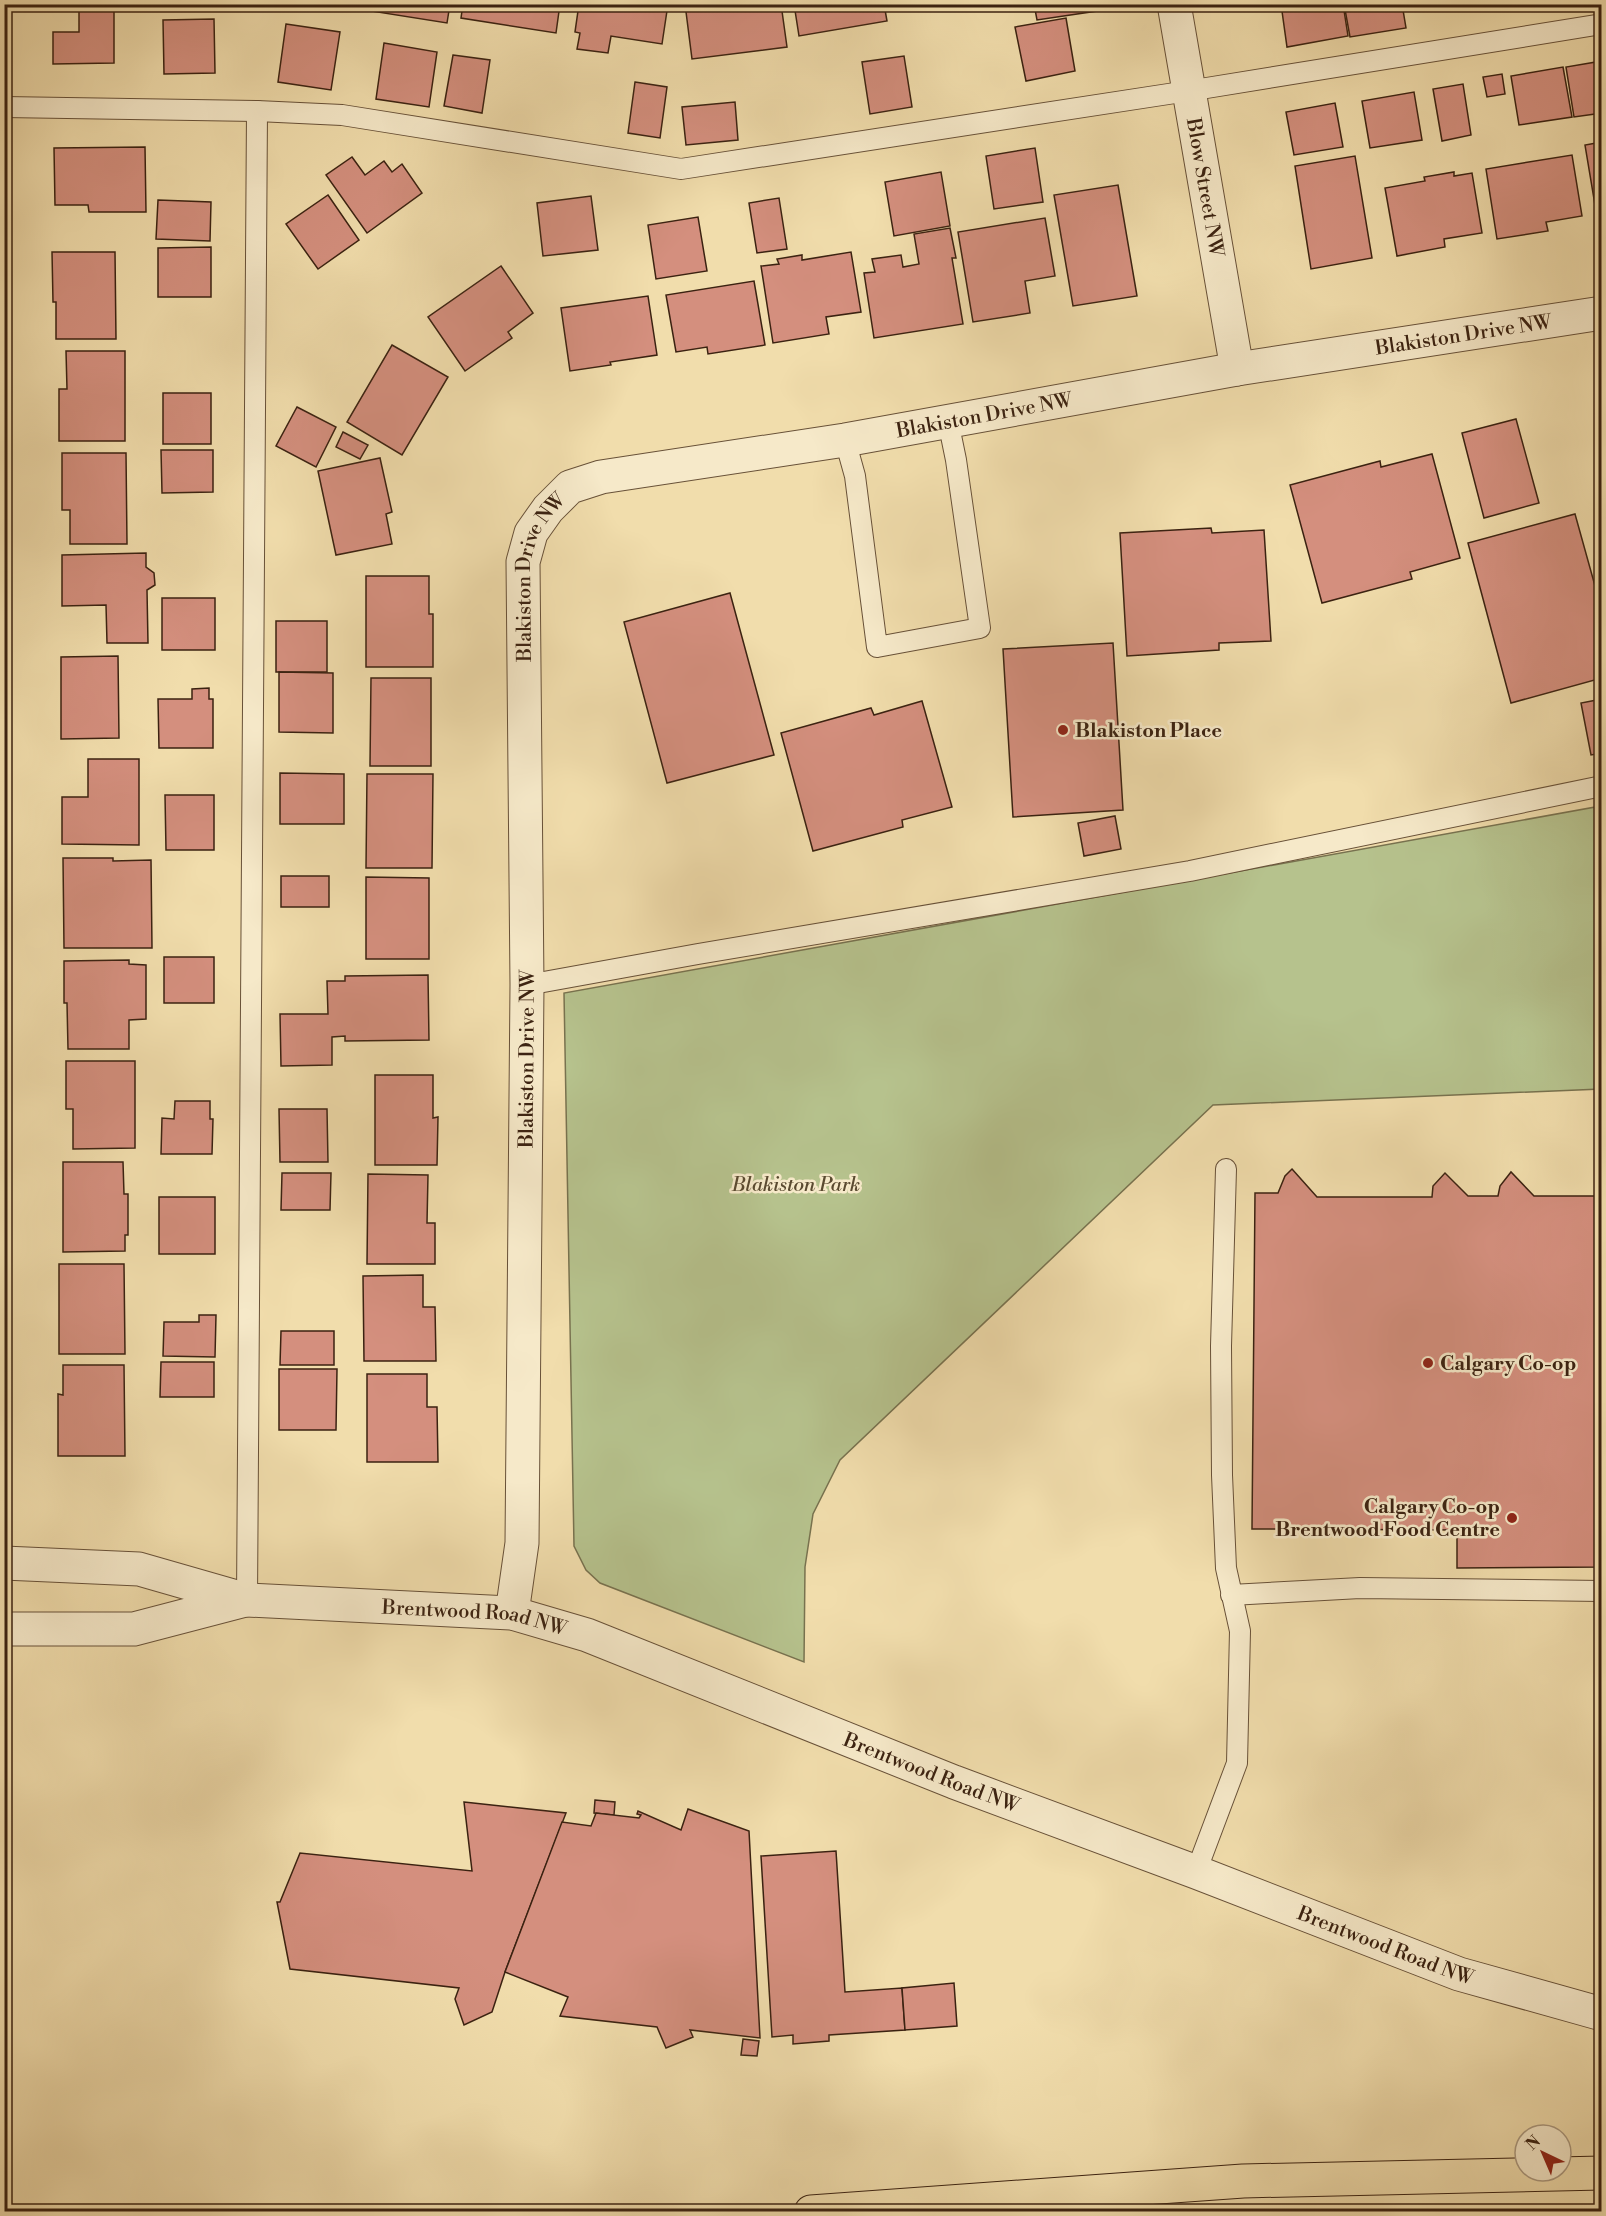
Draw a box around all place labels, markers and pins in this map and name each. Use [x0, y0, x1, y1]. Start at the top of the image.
place label: Blakiston Place [1075, 719, 1222, 744]
marker: Blakiston Place [1056, 723, 1070, 737]
place label: Calgary Co-op [1440, 1352, 1576, 1377]
marker: Calgary Co-op [1421, 1356, 1435, 1370]
place label: Calgary Co-op Brentwood Food Centre [1275, 1495, 1500, 1543]
marker: Calgary Co-op Brentwood Food Centre [1505, 1511, 1519, 1525]

